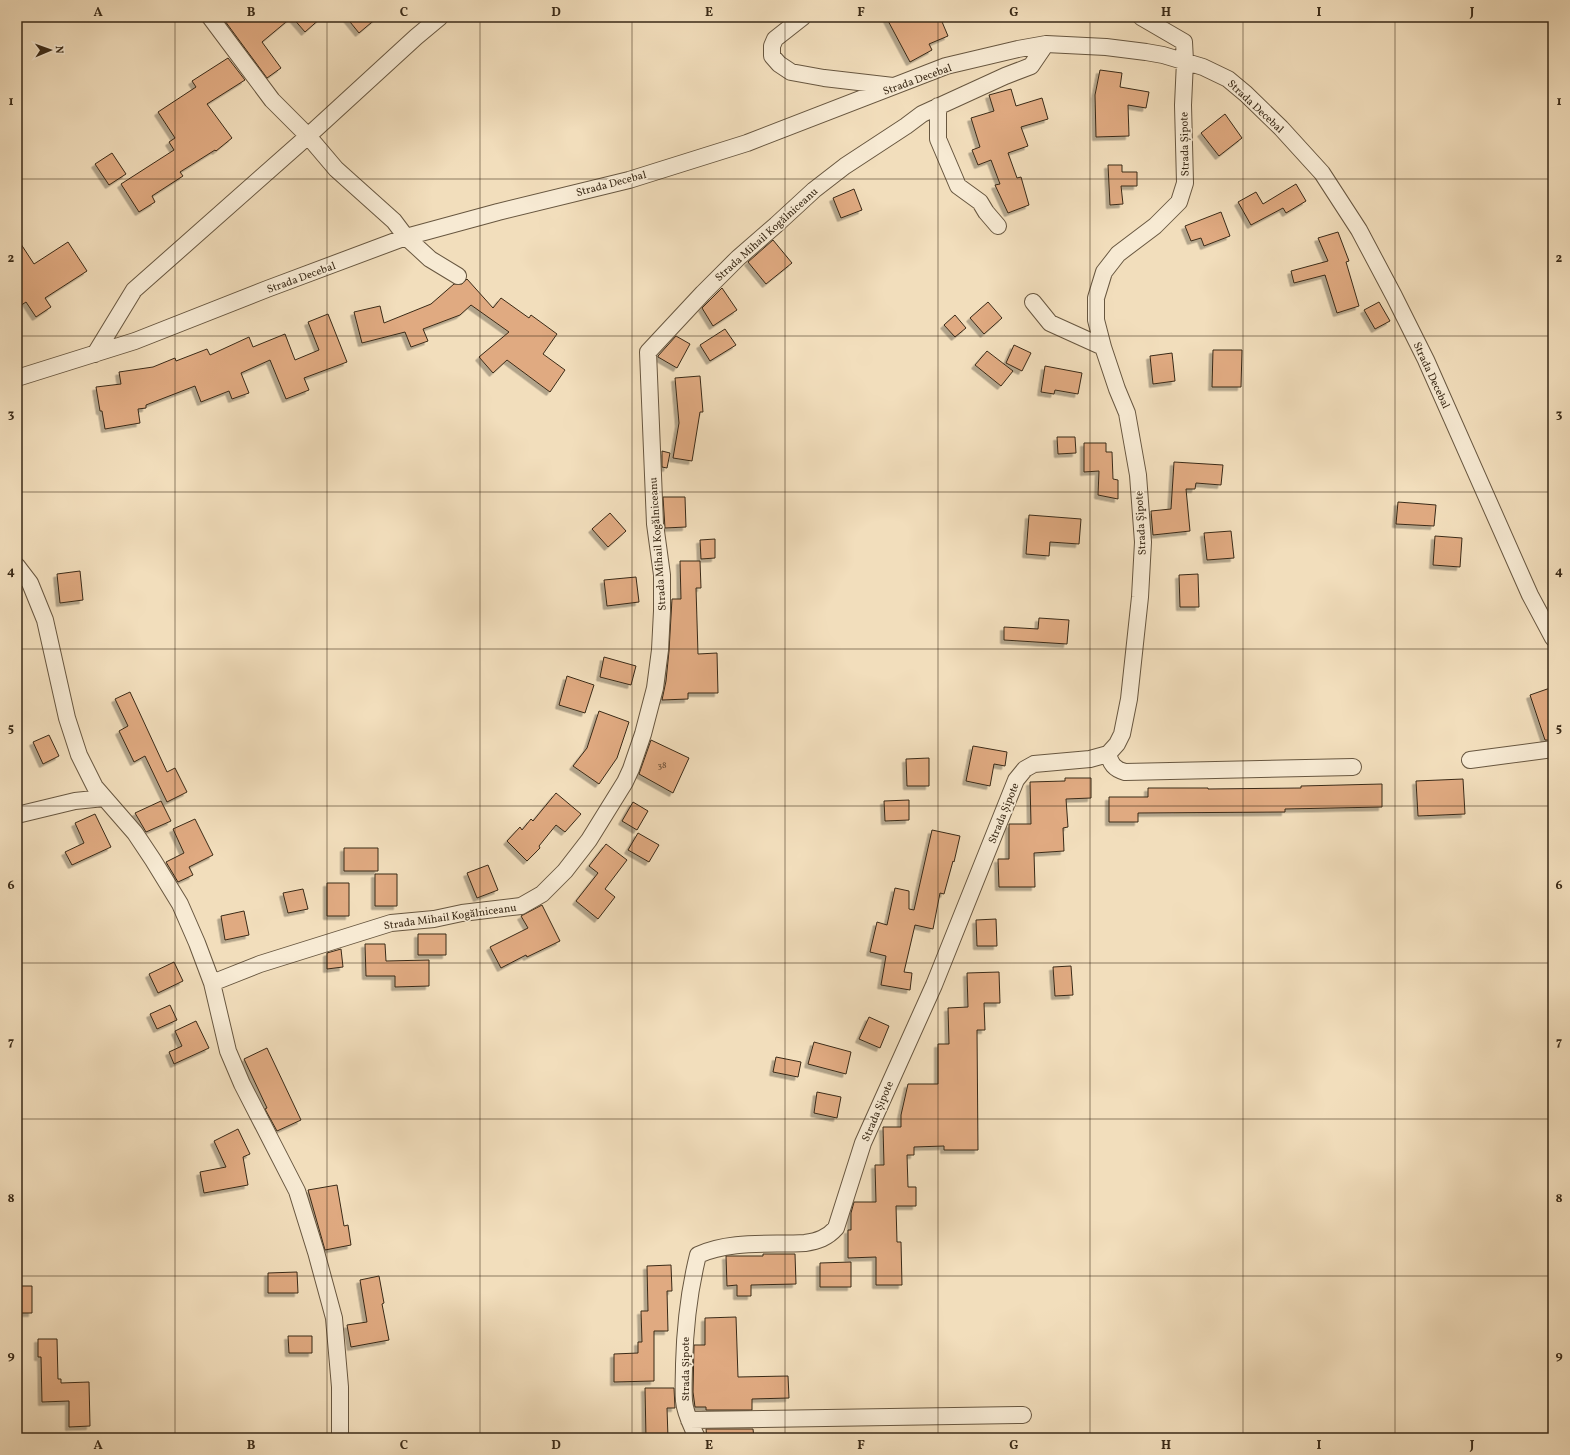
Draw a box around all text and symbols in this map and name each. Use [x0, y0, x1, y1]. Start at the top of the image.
text: A [93, 4, 103, 22]
text: B [247, 4, 256, 22]
text: C [400, 4, 408, 22]
text: D [551, 4, 561, 22]
text: E [705, 4, 713, 22]
text: F [857, 4, 865, 22]
text: G [1009, 4, 1019, 22]
text: H [1161, 4, 1171, 22]
text: I [1317, 4, 1322, 22]
text: J [1469, 4, 1475, 22]
north arrow [30, 30, 70, 70]
text: N [51, 45, 66, 54]
street label: Strada Decebal [881, 61, 954, 100]
street label: Strada Decebal [1224, 77, 1286, 137]
text: 1 [8, 93, 14, 111]
text: 1 [1556, 93, 1562, 111]
street label: Strada Șipote [1177, 112, 1194, 176]
street label: Strada Decebal [575, 168, 648, 201]
street label: Strada Mihail Kogălniceanu [712, 185, 822, 285]
text: 2 [8, 250, 15, 268]
text: 2 [1556, 250, 1563, 268]
street label: Strada Decebal [265, 259, 338, 298]
street label: Strada Decebal [1409, 340, 1453, 411]
text: 3 [8, 406, 15, 424]
text: 3 [1556, 406, 1563, 424]
street label: Strada Mihail Kogălniceanu [646, 477, 671, 611]
street label: Strada Șipote [1132, 490, 1151, 555]
text: 4 [7, 563, 15, 581]
text: 4 [1555, 563, 1563, 581]
text: 5 [8, 720, 14, 738]
text: 5 [1556, 720, 1562, 738]
house number: 38 [657, 759, 667, 772]
street label: Strada Șipote [985, 781, 1023, 846]
text: 6 [7, 877, 15, 895]
text: 6 [1555, 877, 1563, 895]
street label: Strada Mihail Kogălniceanu [383, 901, 518, 934]
text: 7 [8, 1034, 14, 1052]
text: 7 [1556, 1034, 1562, 1052]
street label: Strada Șipote [859, 1079, 898, 1144]
text: 8 [7, 1190, 15, 1208]
text: 8 [1555, 1190, 1563, 1208]
street label: Strada Șipote [679, 1337, 694, 1401]
text: 9 [7, 1347, 15, 1365]
text: 9 [1555, 1347, 1563, 1365]
text: A [93, 1437, 103, 1455]
text: B [247, 1437, 256, 1455]
text: C [400, 1437, 408, 1455]
text: D [551, 1437, 561, 1455]
text: E [705, 1437, 713, 1455]
text: F [857, 1437, 865, 1455]
text: G [1009, 1437, 1019, 1455]
text: H [1161, 1437, 1171, 1455]
text: I [1317, 1437, 1322, 1455]
text: J [1469, 1437, 1475, 1455]

